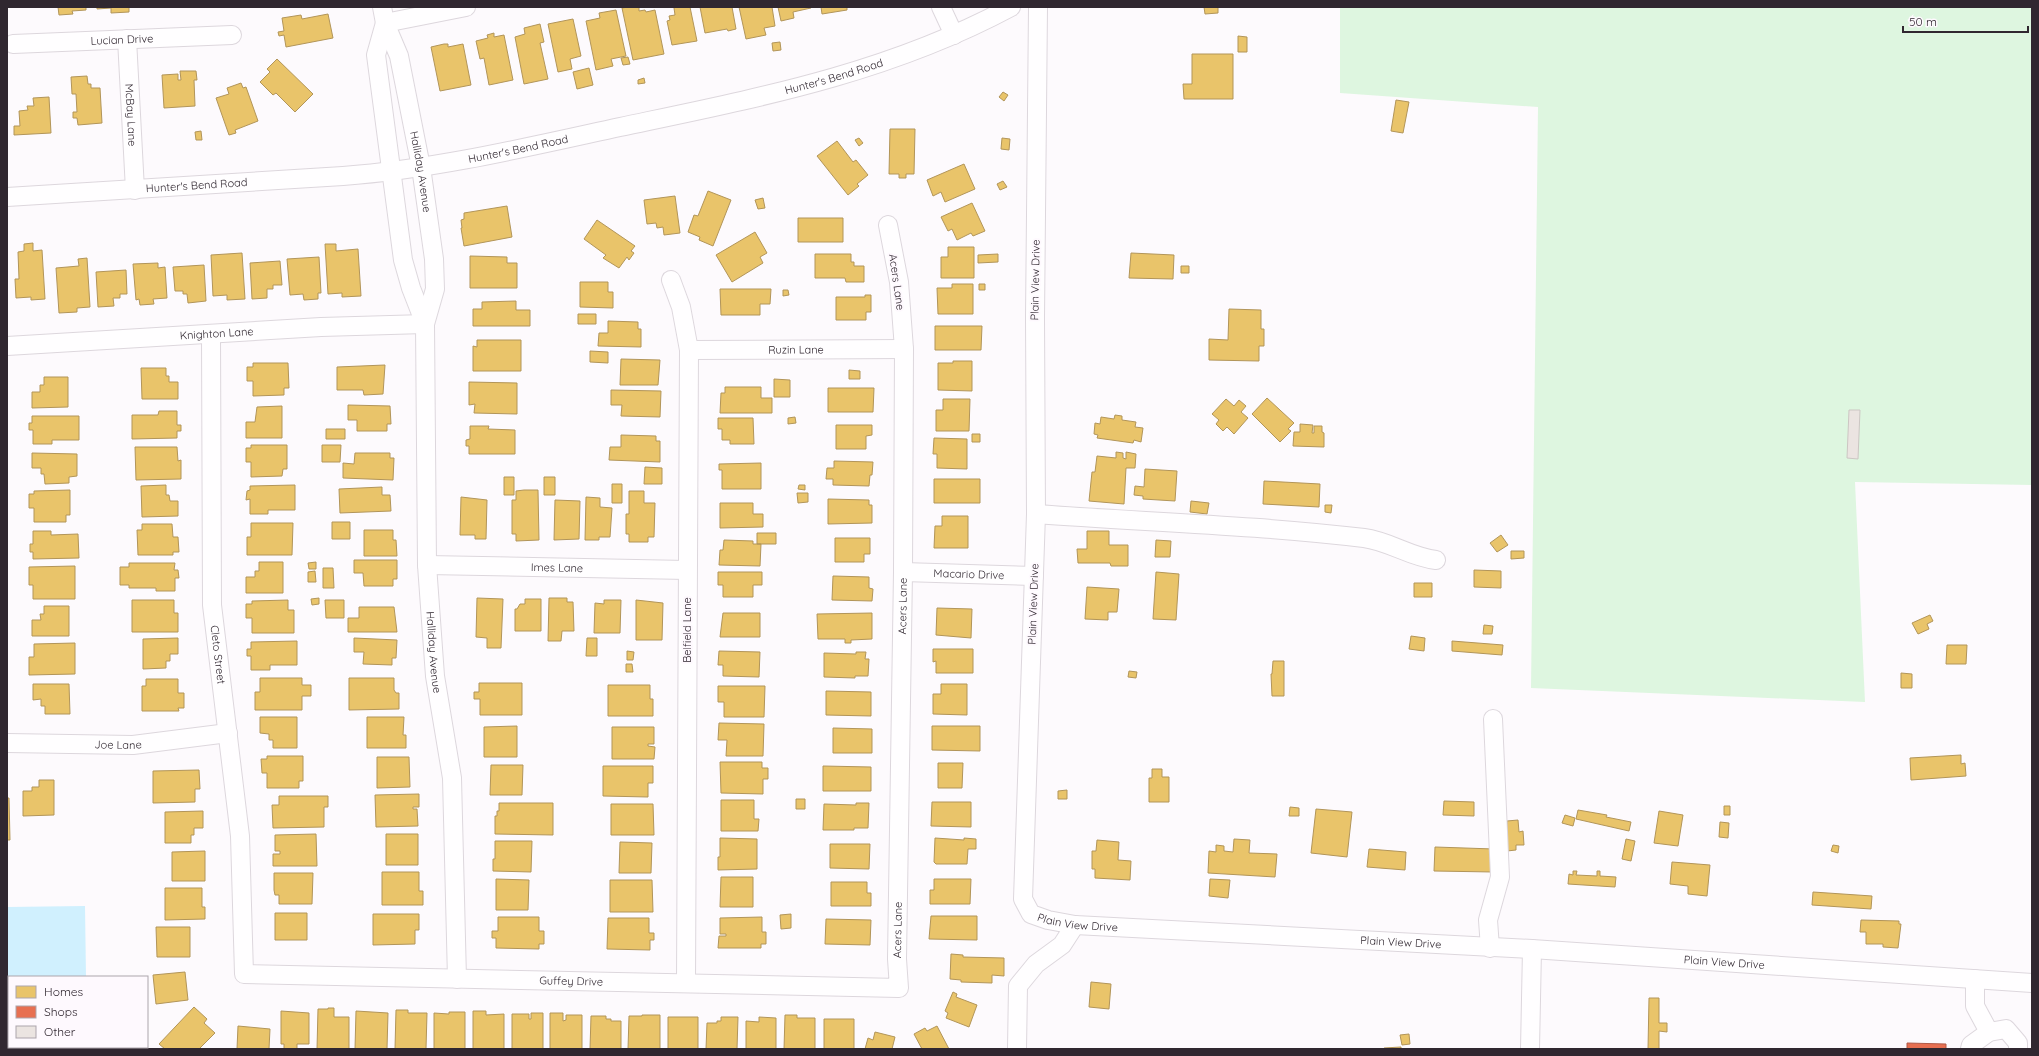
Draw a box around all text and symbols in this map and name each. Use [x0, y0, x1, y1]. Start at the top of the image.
scale bar [1903, 8, 2028, 34]
text: 50 m [1909, 14, 1937, 29]
street label: Lucian Drive [90, 31, 154, 48]
street label: Hunter's Bend Road [783, 55, 885, 97]
street label: McBay Lane [122, 83, 140, 147]
street label: Halliday Avenue [407, 130, 434, 213]
street label: Hunter's Bend Road [467, 132, 569, 166]
street label: Hunter's Bend Road [145, 175, 248, 195]
street label: Plain View Drive [1027, 239, 1043, 321]
street label: Acers Lane [886, 253, 908, 311]
street label: Knighton Lane [179, 324, 254, 343]
street label: Ruzin Lane [768, 342, 824, 357]
street label: Imes Lane [531, 560, 583, 575]
street label: Plain View Drive [1025, 563, 1041, 645]
street label: Macario Drive [933, 566, 1005, 582]
street label: Acers Lane [895, 578, 910, 634]
street label: Belfield Lane [680, 597, 694, 663]
street label: Halliday Avenue [423, 611, 445, 694]
street label: Cleto Street [208, 624, 229, 685]
street label: Joe Lane [94, 737, 142, 752]
street label: Acers Lane [890, 902, 905, 958]
street label: Plain View Drive [1035, 910, 1118, 934]
street label: Plain View Drive [1360, 933, 1442, 951]
street label: Plain View Drive [1683, 952, 1765, 972]
street label: Guffey Drive [539, 973, 603, 989]
legend [8, 976, 148, 1048]
text: Homes [44, 984, 84, 999]
text: Shops [44, 1004, 78, 1019]
text: Other [44, 1024, 76, 1039]

